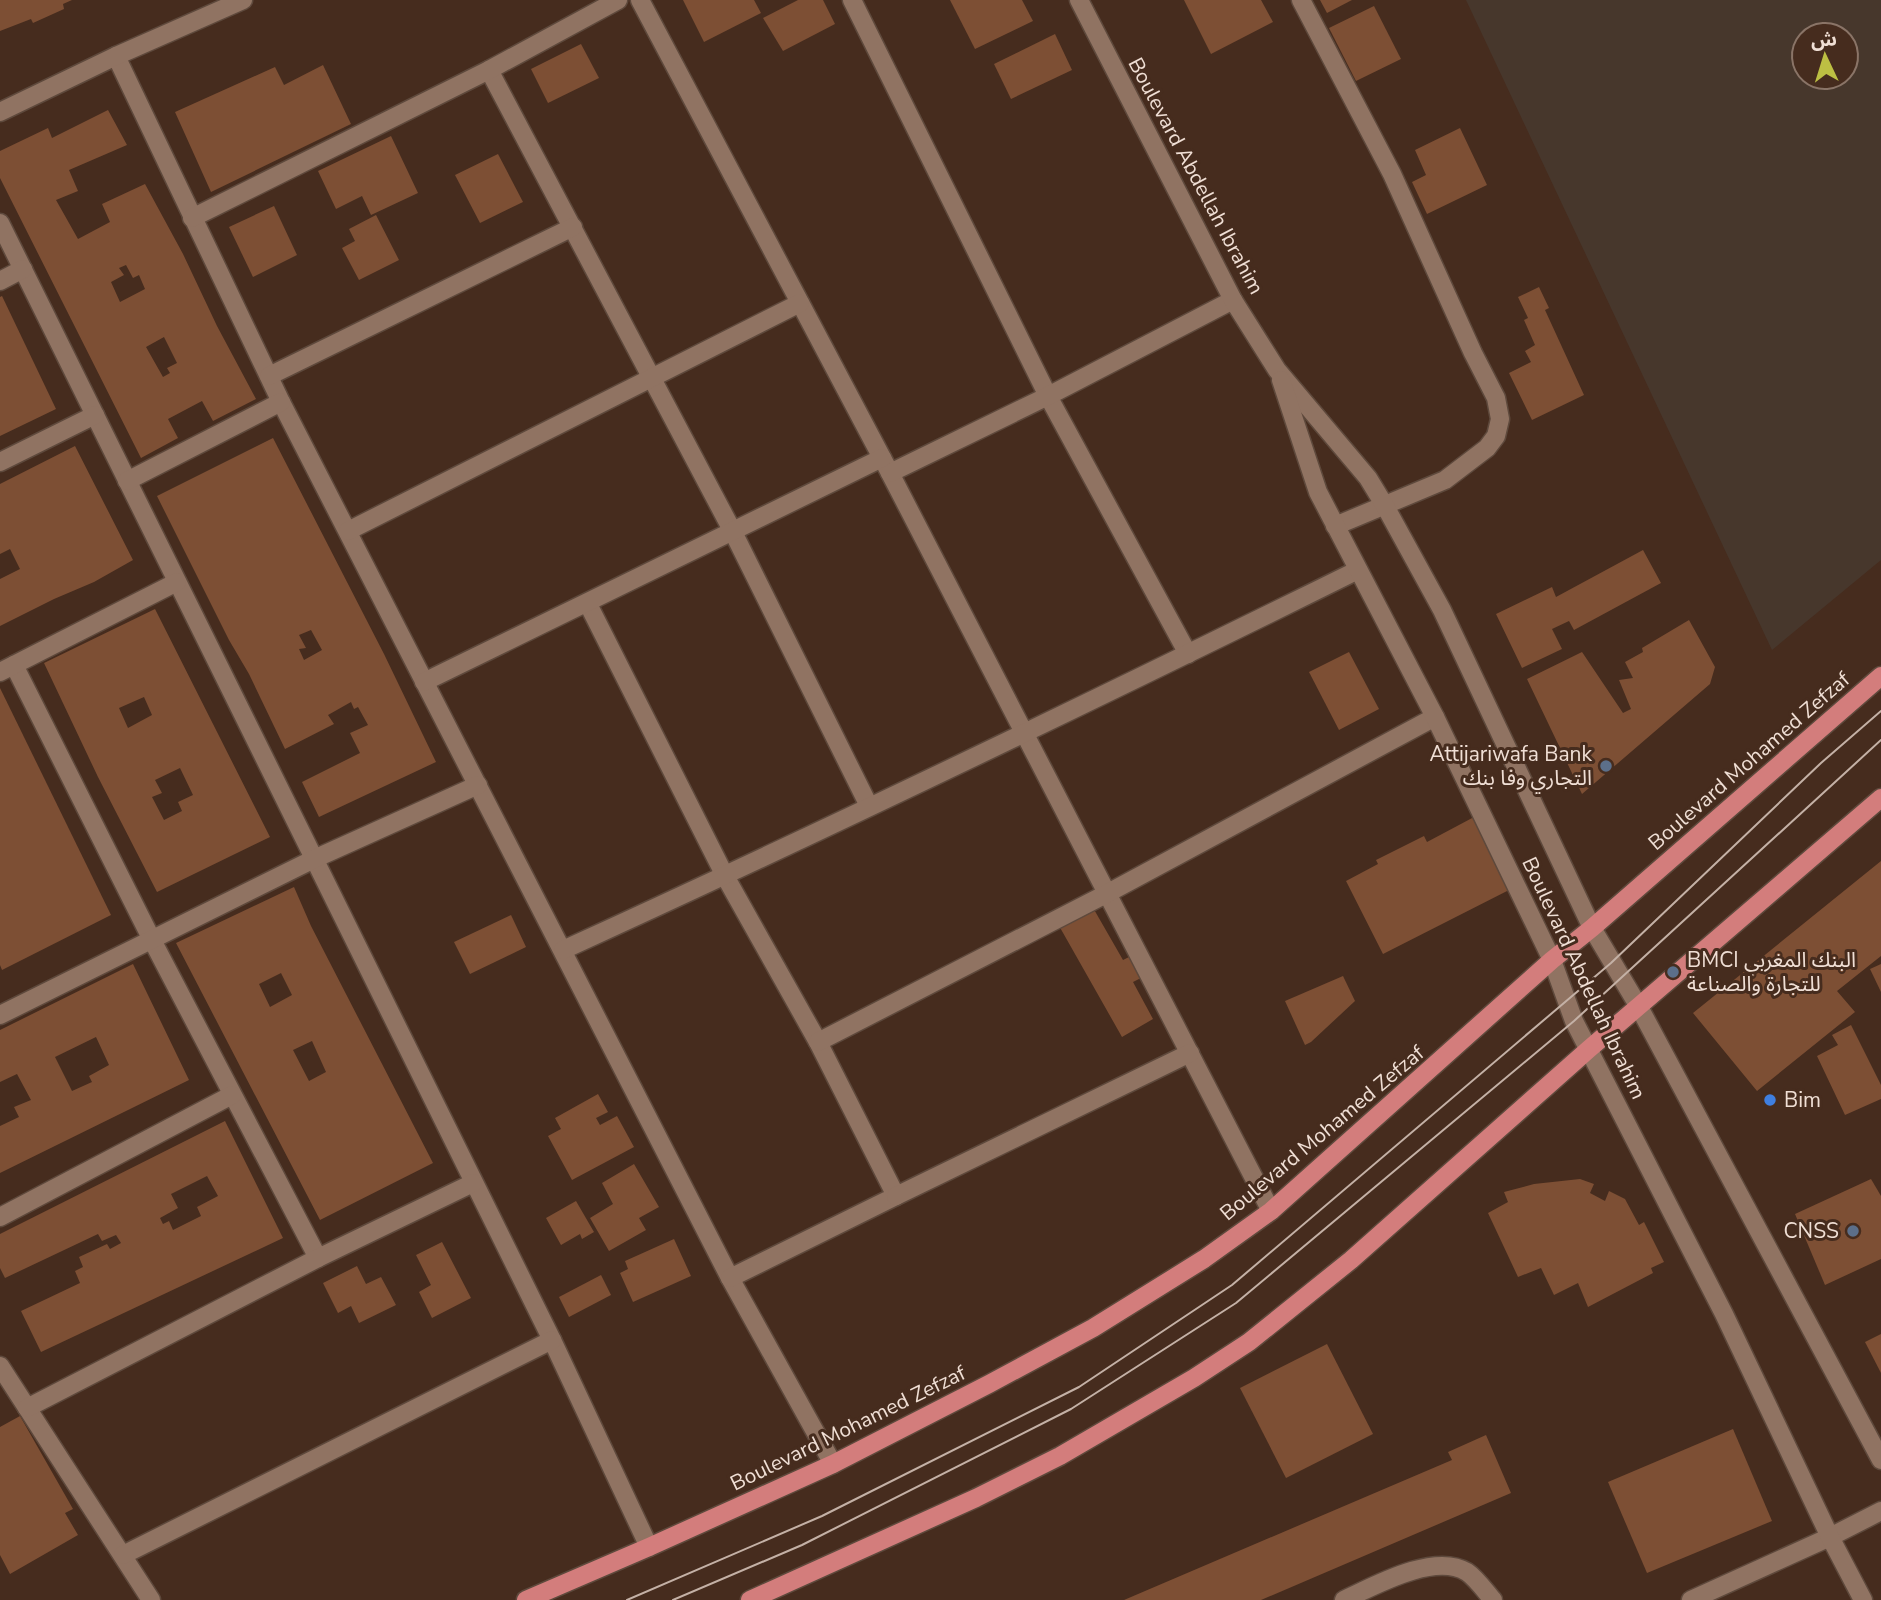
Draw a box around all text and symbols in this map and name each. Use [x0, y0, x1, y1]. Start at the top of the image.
north arrow [1790, 21, 1860, 91]
text: ش [1810, 26, 1838, 54]
street label: Boulevard Abdellah Ibrahim [1122, 53, 1270, 299]
street label: Boulevard Mohamed Zefzaf [1642, 665, 1857, 856]
place label: Attijariwafa Bank التجاري وفا بنك [1429, 740, 1592, 794]
marker: Attijariwafa Bank التجاري وفا بنك [1598, 758, 1614, 774]
street label: Boulevard Abdellah Ibrahim [1515, 852, 1653, 1104]
place label: BMCI البنك المغربي للتجارة والصناعة [1687, 946, 1856, 998]
marker: BMCI البنك المغربي للتجارة والصناعة [1665, 964, 1681, 980]
street label: Boulevard Mohamed Zefzaf [1214, 1038, 1431, 1227]
place label: Bim [1784, 1086, 1821, 1114]
marker: Bim [1762, 1092, 1778, 1108]
place label: CNSS [1783, 1217, 1839, 1245]
marker: CNSS [1845, 1223, 1861, 1239]
street label: Boulevard Mohamed Zefzaf [726, 1358, 971, 1497]

